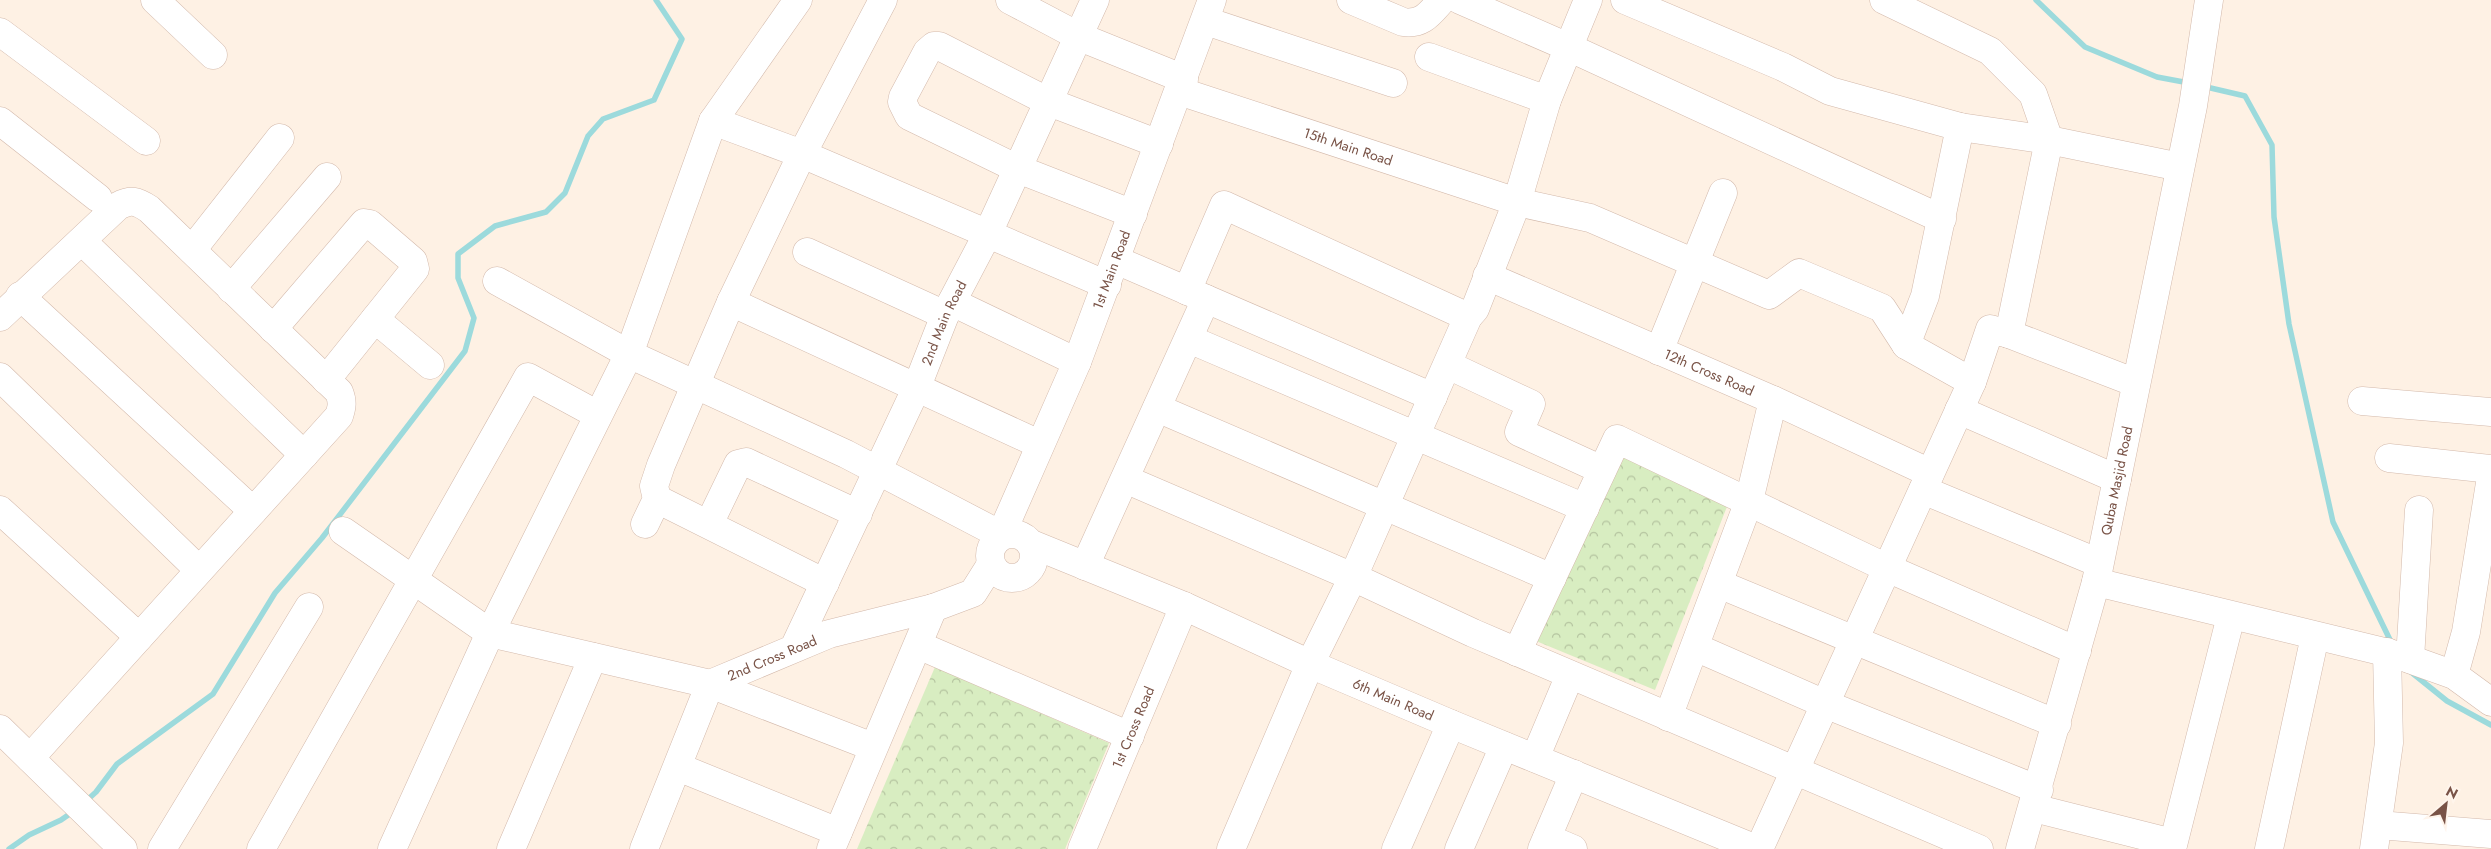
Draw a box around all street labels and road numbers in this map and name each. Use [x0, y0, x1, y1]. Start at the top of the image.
street label: 15th Main Road [1301, 123, 1395, 170]
street label: 1st Main Road [1087, 227, 1135, 312]
street label: 2nd Main Road [916, 277, 971, 368]
street label: 12th Cross Road [1661, 344, 1757, 401]
street label: Quba Masjid Road [2096, 424, 2137, 537]
street label: 2nd Cross Road [724, 630, 820, 686]
street label: 6th Main Road [1349, 673, 1437, 726]
street label: 1st Cross Road [1107, 683, 1159, 771]

